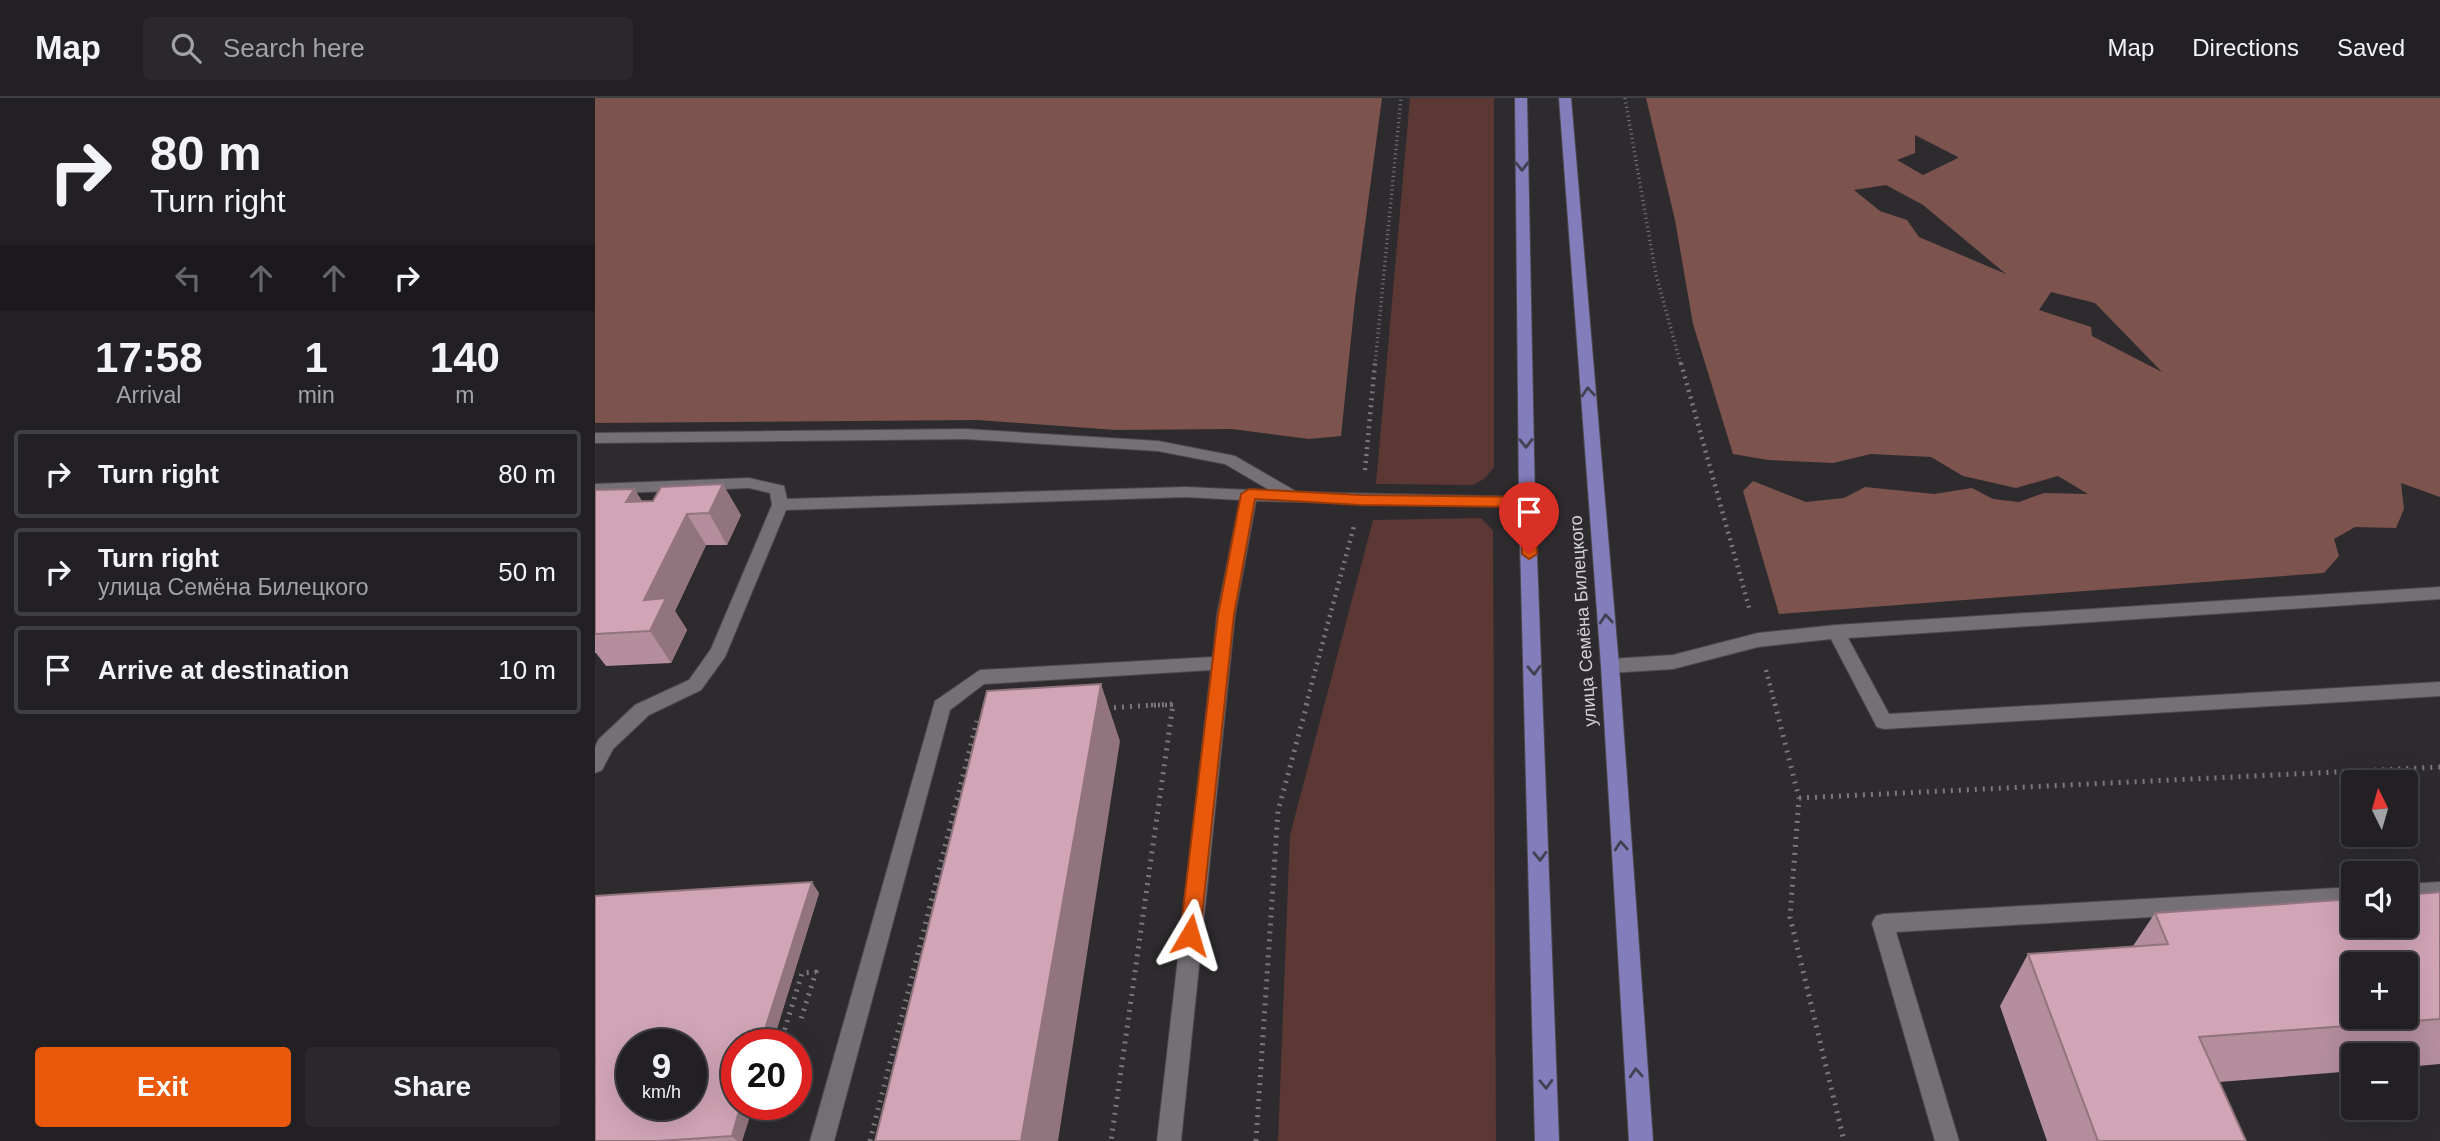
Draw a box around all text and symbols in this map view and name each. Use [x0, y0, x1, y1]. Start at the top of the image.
search box [143, 17, 633, 80]
text: Map [35, 29, 101, 66]
icon: search [167, 29, 205, 67]
text: Search here [223, 33, 365, 63]
text: Map [2108, 34, 2154, 61]
text: Directions [2192, 34, 2299, 61]
text: Saved [2337, 34, 2405, 61]
icon: right [35, 126, 126, 217]
text: 80 m [150, 126, 262, 180]
one-way arrow [1515, 161, 1530, 172]
text: Turn right [150, 183, 286, 219]
icon: left [169, 259, 207, 297]
icon: ahead [242, 259, 280, 297]
icon: ahead [315, 259, 353, 297]
icon: right [388, 259, 426, 297]
text: 17:58 [95, 334, 203, 381]
text: 1 [304, 334, 328, 381]
text: 140 [430, 334, 500, 381]
text: Arrival [116, 382, 181, 408]
text: min [298, 382, 335, 408]
text: m [455, 382, 474, 408]
one-way arrow [1581, 386, 1596, 397]
one-way arrow [1519, 437, 1534, 448]
icon: right [39, 455, 77, 493]
text: Turn right [98, 459, 219, 489]
text: 80 m [498, 459, 556, 489]
pin [1499, 482, 1559, 554]
icon: arrive [1510, 493, 1548, 531]
street label: улица Семёна Билецкого [1566, 515, 1600, 727]
text: Turn right [98, 543, 219, 573]
icon: right [39, 553, 77, 591]
text: 50 m [498, 557, 556, 587]
text: улица Семёна Билецкого [98, 574, 369, 600]
one-way arrow [1599, 613, 1614, 624]
icon: arrive [39, 651, 77, 689]
text: Arrive at destination [98, 655, 349, 685]
text: 10 m [498, 655, 556, 685]
one-way arrow [1526, 665, 1541, 676]
north arrow [2341, 770, 2419, 847]
map controls [2341, 770, 2418, 1120]
one-way arrow [1614, 840, 1629, 851]
one-way arrow [1532, 851, 1547, 862]
button: sound [2341, 861, 2418, 938]
position arrow [1153, 898, 1227, 972]
button: + [2341, 952, 2418, 1029]
speed limit sign: 20 [721, 1029, 812, 1120]
button: − [2341, 1043, 2418, 1120]
text: 9 [652, 1046, 671, 1085]
button: Exit [35, 1047, 291, 1127]
button: Share [305, 1047, 560, 1127]
one-way arrow [1629, 1067, 1644, 1078]
one-way arrow [1538, 1079, 1554, 1089]
text: km/h [642, 1082, 681, 1102]

